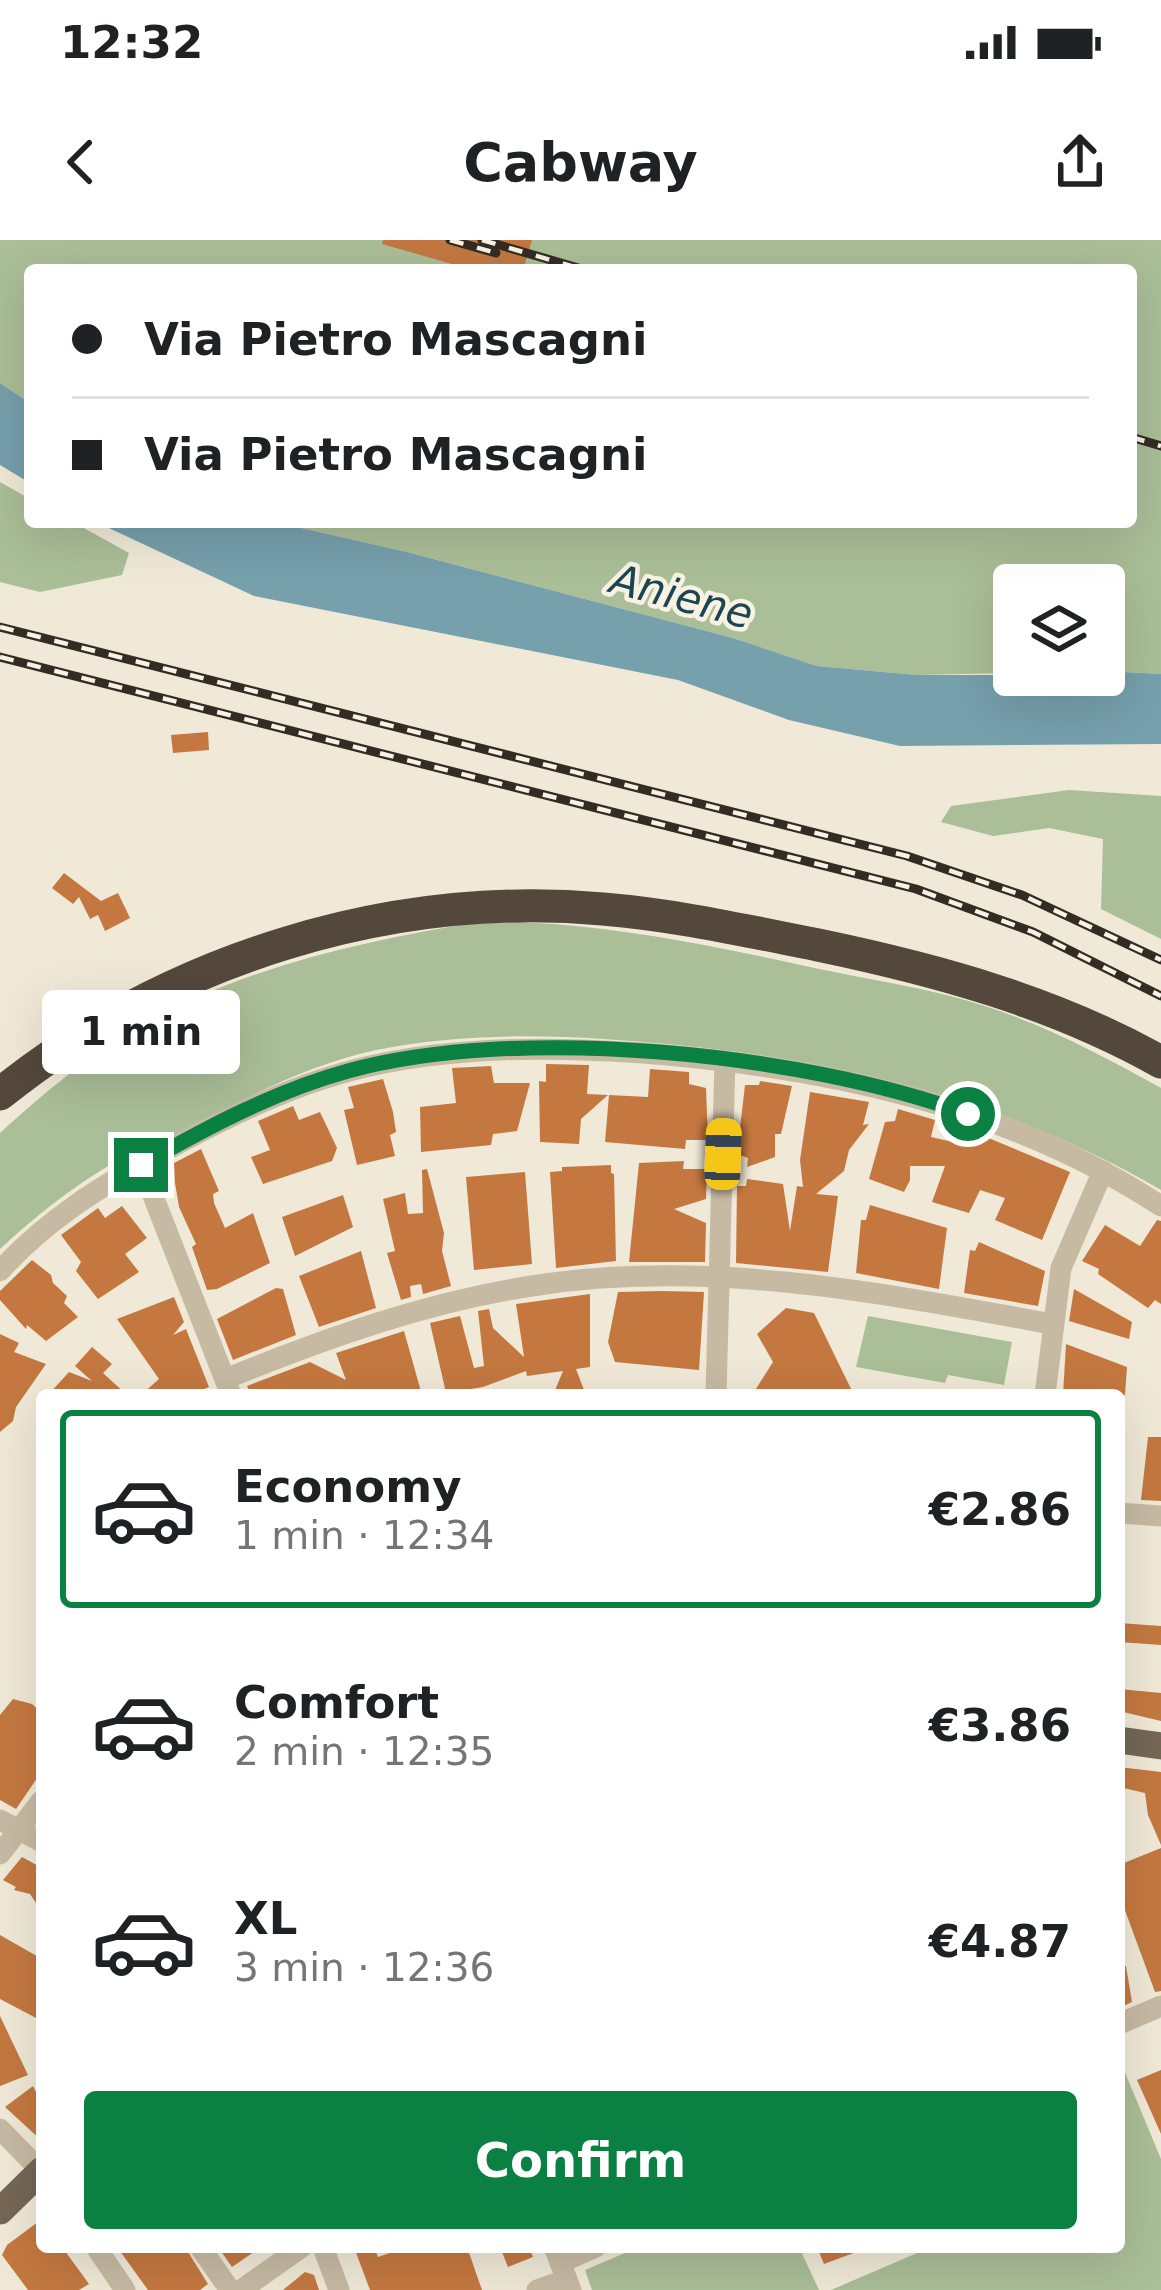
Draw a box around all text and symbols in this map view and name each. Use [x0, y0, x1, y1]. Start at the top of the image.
text: 12:32 [60, 16, 203, 69]
icon: back [48, 129, 114, 195]
icon: share [1047, 129, 1113, 195]
text: Cabway [463, 131, 698, 194]
text: Via Pietro Mascagni [144, 313, 647, 366]
text: Via Pietro Mascagni [144, 428, 647, 481]
water label: Aniene [602, 553, 758, 639]
map controls [993, 564, 1125, 696]
button: layers [993, 564, 1125, 696]
callout: 1 min [42, 991, 240, 1075]
text: 1 min [80, 1009, 202, 1054]
route start [941, 1087, 995, 1141]
car [704, 1117, 742, 1191]
route end [114, 1138, 168, 1192]
icon: car [90, 1455, 198, 1563]
text: Economy [234, 1460, 462, 1513]
text: €2.86 [929, 1483, 1071, 1536]
text: 1 min · 12:34 [234, 1513, 494, 1558]
icon: car [90, 1671, 198, 1779]
text: Comfort [234, 1676, 439, 1729]
text: €3.86 [929, 1699, 1071, 1752]
text: 2 min · 12:35 [234, 1729, 494, 1774]
icon: car [90, 1887, 198, 1995]
text: XL [234, 1892, 297, 1945]
text: €4.87 [929, 1915, 1071, 1968]
text: 3 min · 12:36 [234, 1945, 494, 1990]
button: Confirm [84, 2091, 1077, 2229]

